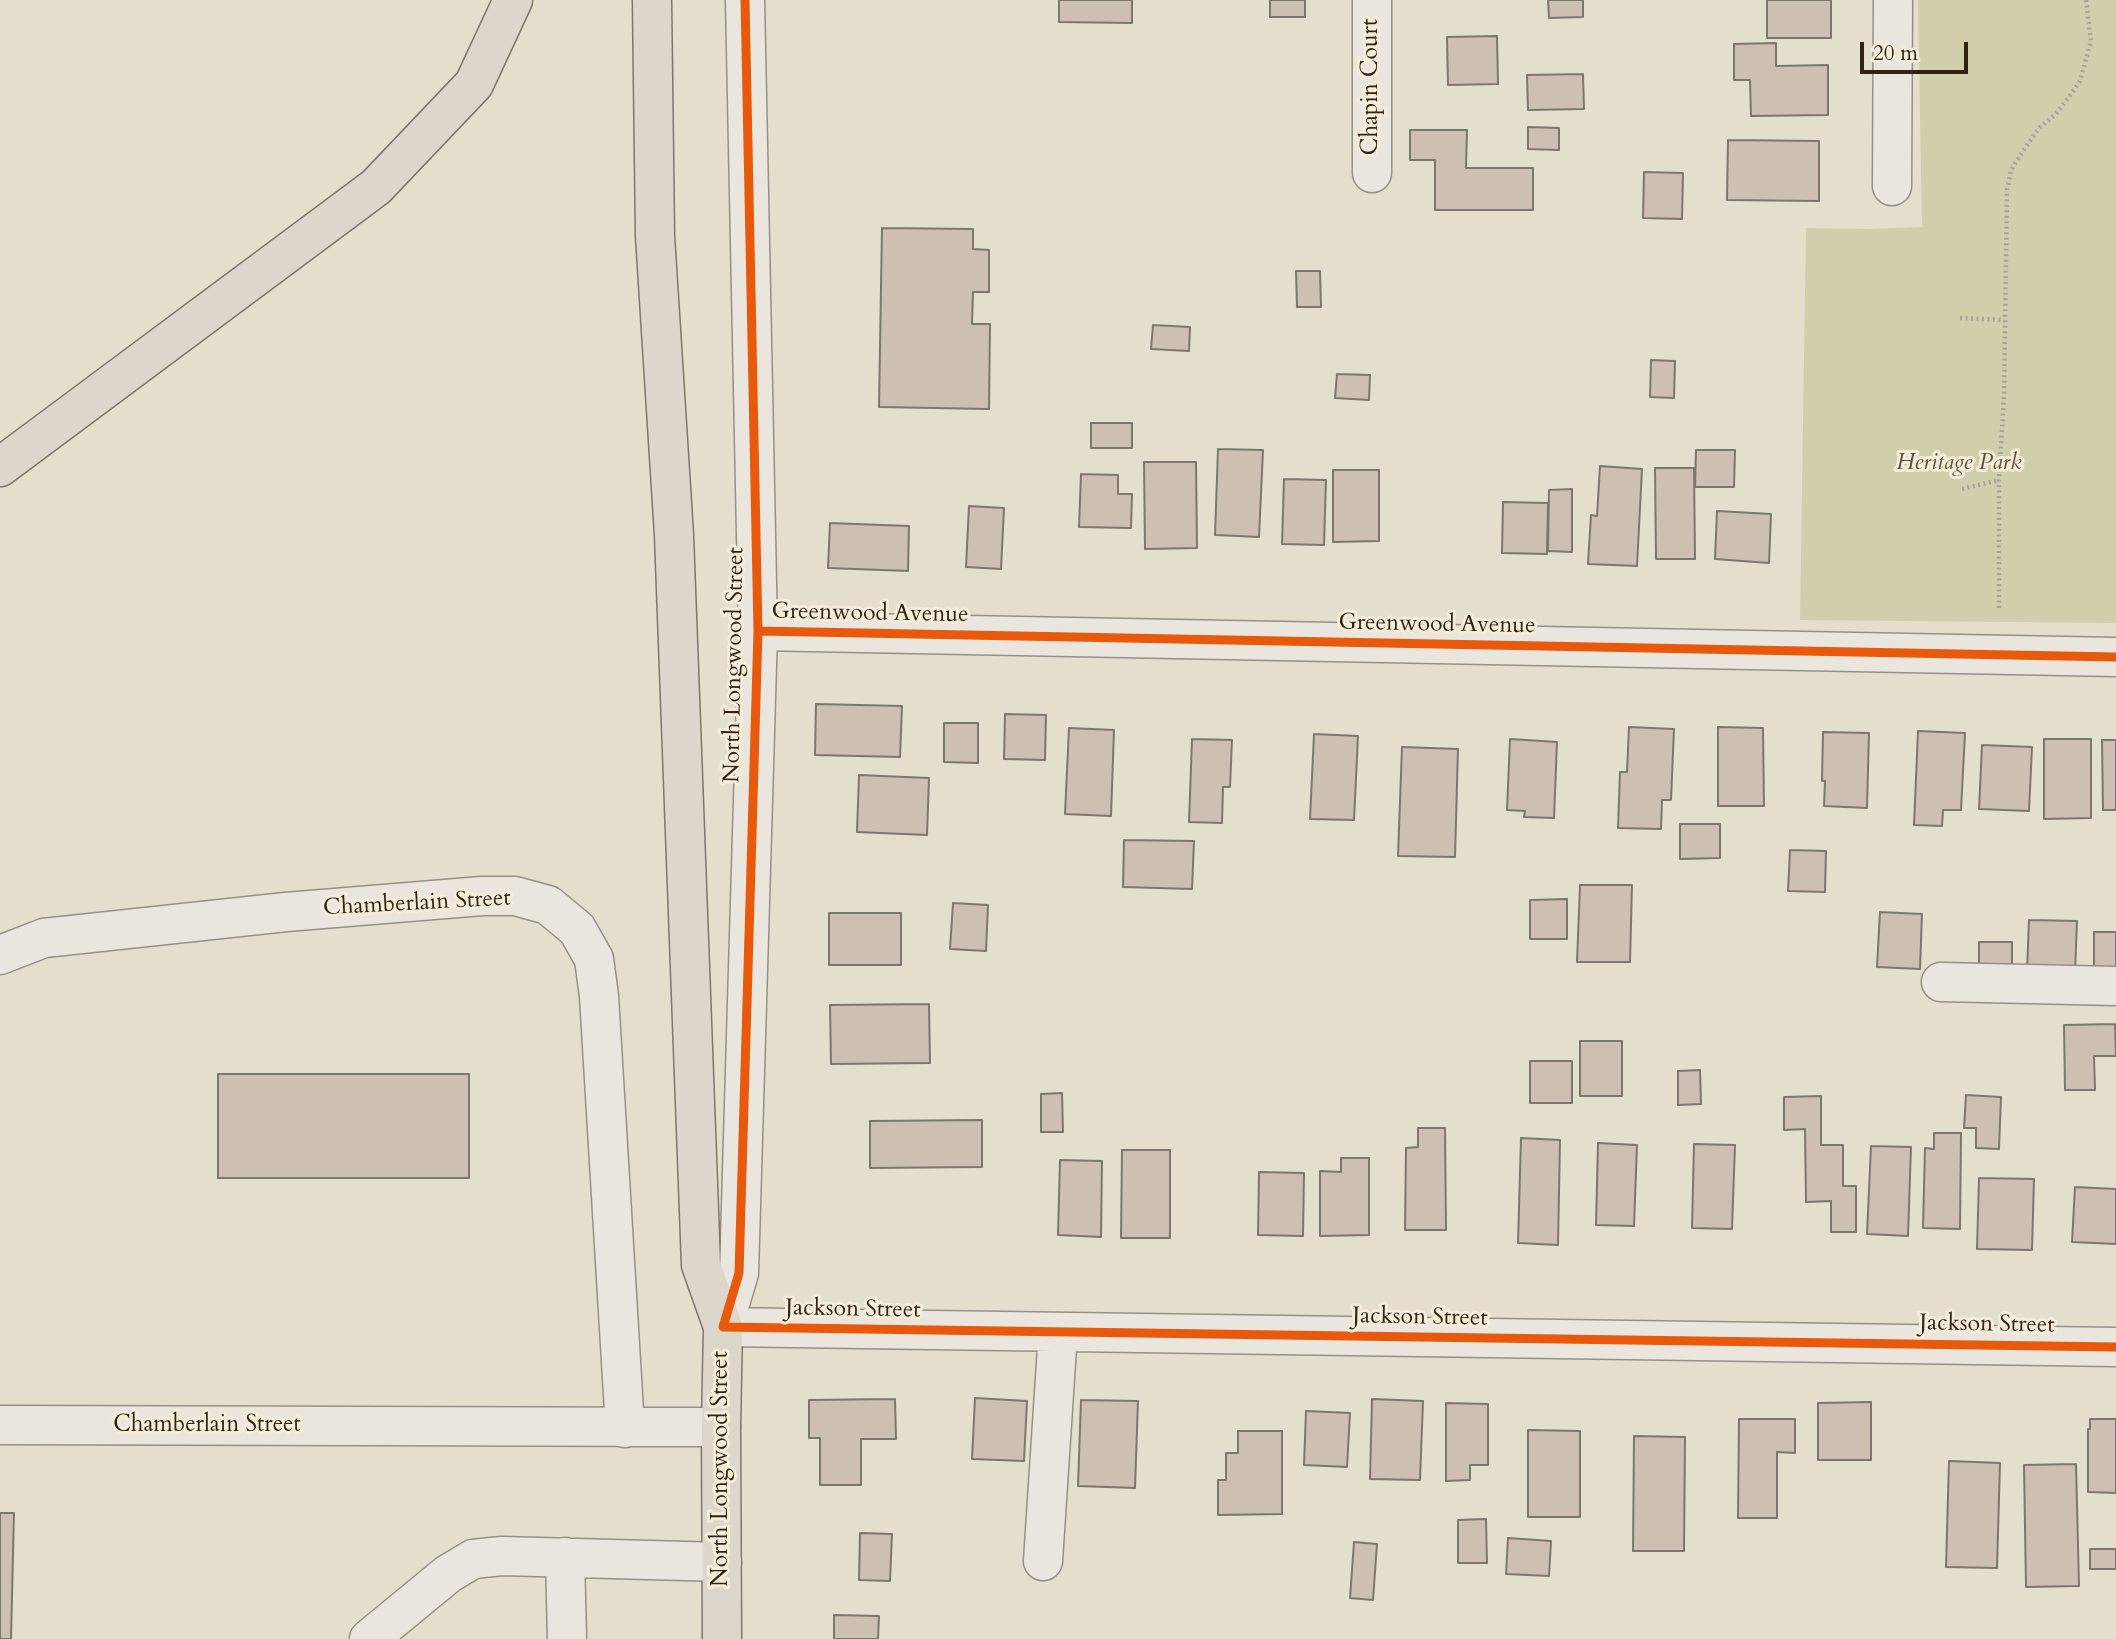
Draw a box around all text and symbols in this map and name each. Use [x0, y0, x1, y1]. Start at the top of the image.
street label: Chapin Court [1358, 19, 1386, 155]
scale bar [1864, 28, 1972, 72]
text: 20 m [1873, 39, 1918, 68]
park label: Heritage Park [1896, 450, 2022, 478]
street label: North Longwood Street [719, 547, 751, 783]
street label: Greenwood Avenue [771, 598, 969, 630]
street label: Greenwood Avenue [1338, 609, 1536, 641]
street label: Chamberlain Street [323, 885, 511, 923]
street label: Jackson Street [785, 1295, 921, 1325]
street label: Jackson Street [1352, 1303, 1488, 1333]
street label: Jackson Street [1919, 1310, 2055, 1340]
street label: North Longwood Street [708, 1351, 736, 1587]
street label: Chamberlain Street [113, 1412, 301, 1440]

